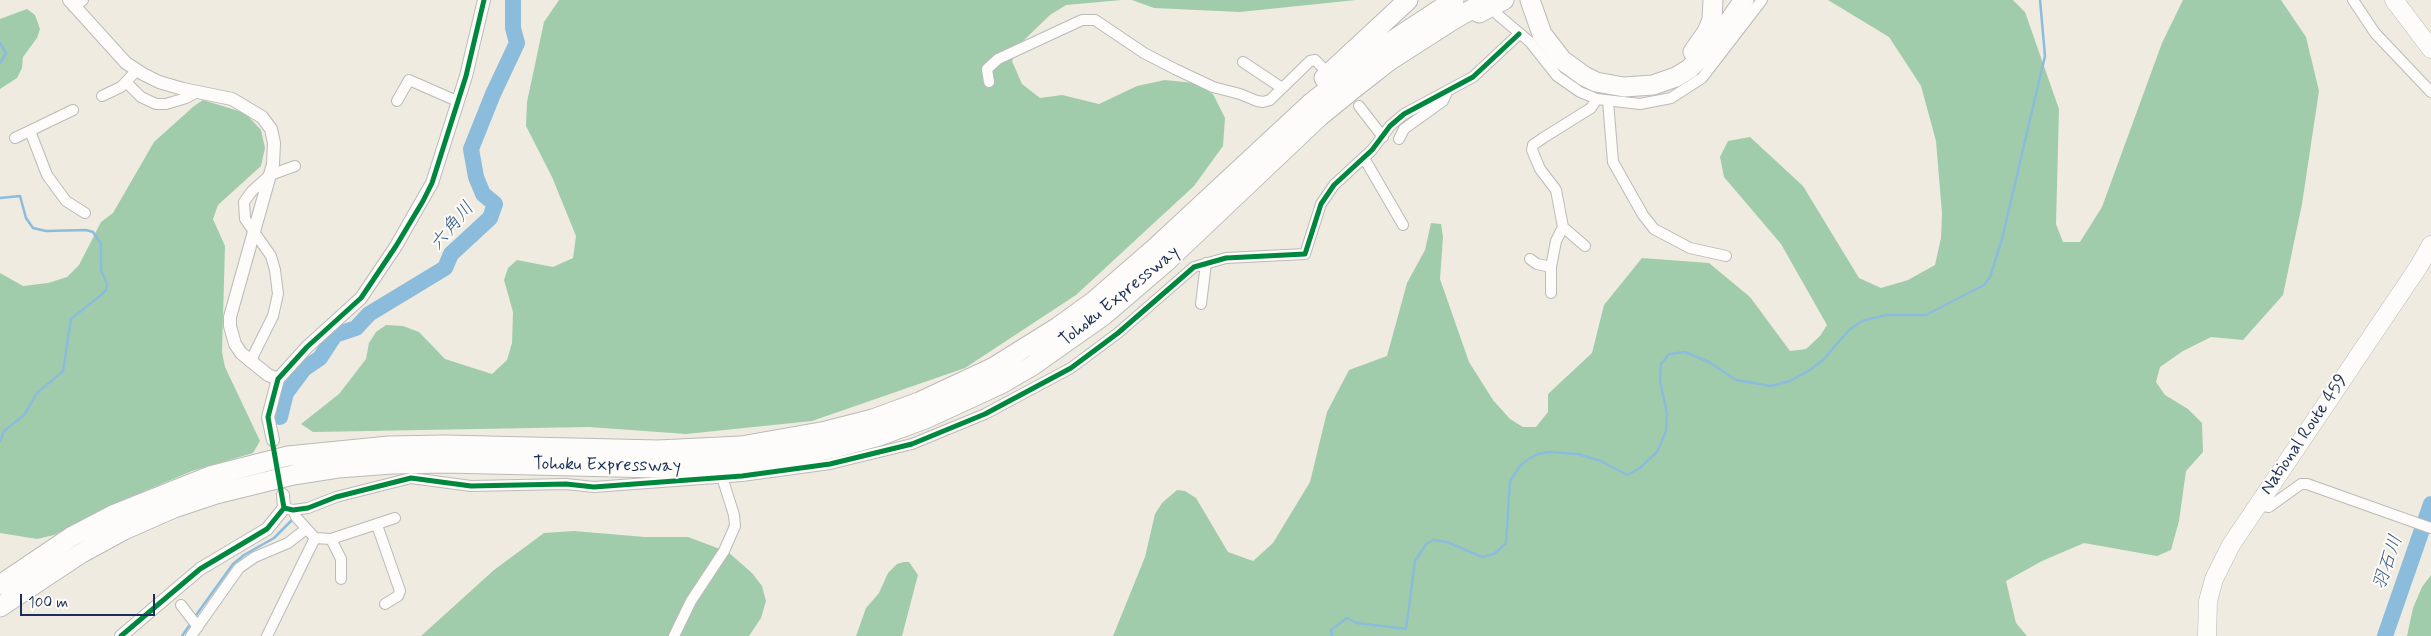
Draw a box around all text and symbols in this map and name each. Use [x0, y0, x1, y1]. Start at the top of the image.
water label: 六角川 [426, 198, 480, 256]
street label: Tohoku Expressway [1056, 242, 1184, 352]
street label: National Route 459 [2257, 371, 2353, 499]
street label: Tohoku Expressway [533, 454, 681, 478]
water label: 羽石川 [2369, 532, 2409, 594]
scale bar [22, 584, 158, 616]
text: 100 m [28, 593, 68, 613]

